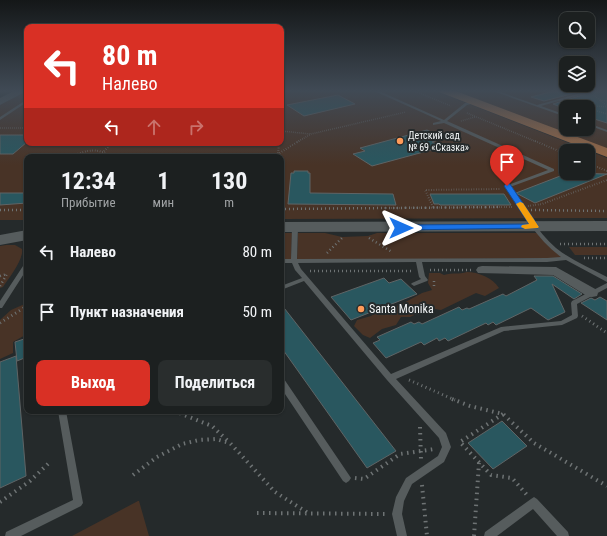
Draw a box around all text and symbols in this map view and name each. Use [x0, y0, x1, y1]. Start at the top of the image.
map controls [559, 12, 595, 180]
button: search [559, 12, 595, 48]
text: 80 m [102, 39, 158, 72]
icon: left [36, 40, 88, 92]
button: layers [559, 56, 595, 92]
text: Налево [102, 73, 158, 94]
button: + [559, 100, 595, 136]
icon: left [101, 116, 123, 138]
icon: ahead [143, 116, 165, 138]
icon: right [185, 116, 207, 138]
place label: Детский сад № 69 «Сказка» [408, 130, 469, 153]
marker: Детский сад № 69 «Сказка» [395, 136, 405, 146]
button: − [559, 144, 595, 180]
pin [490, 145, 524, 186]
icon: arrive [496, 151, 518, 173]
text: 12:34 [61, 167, 116, 195]
text: 1 [157, 167, 169, 195]
text: 130 [211, 167, 247, 195]
text: Прибытие [61, 195, 116, 210]
text: мин [153, 195, 174, 210]
text: m [224, 195, 234, 210]
position arrow [380, 207, 422, 249]
icon: left [36, 241, 58, 263]
text: Налево [70, 243, 116, 261]
text: 80 m [242, 243, 272, 261]
icon: arrive [36, 301, 58, 323]
place label: Santa Monika [369, 302, 434, 316]
text: Пункт назначения [70, 303, 184, 321]
text: 50 m [242, 303, 272, 321]
marker: Santa Monika [356, 304, 366, 314]
button: Выход [36, 360, 150, 406]
button: Поделиться [158, 360, 272, 406]

